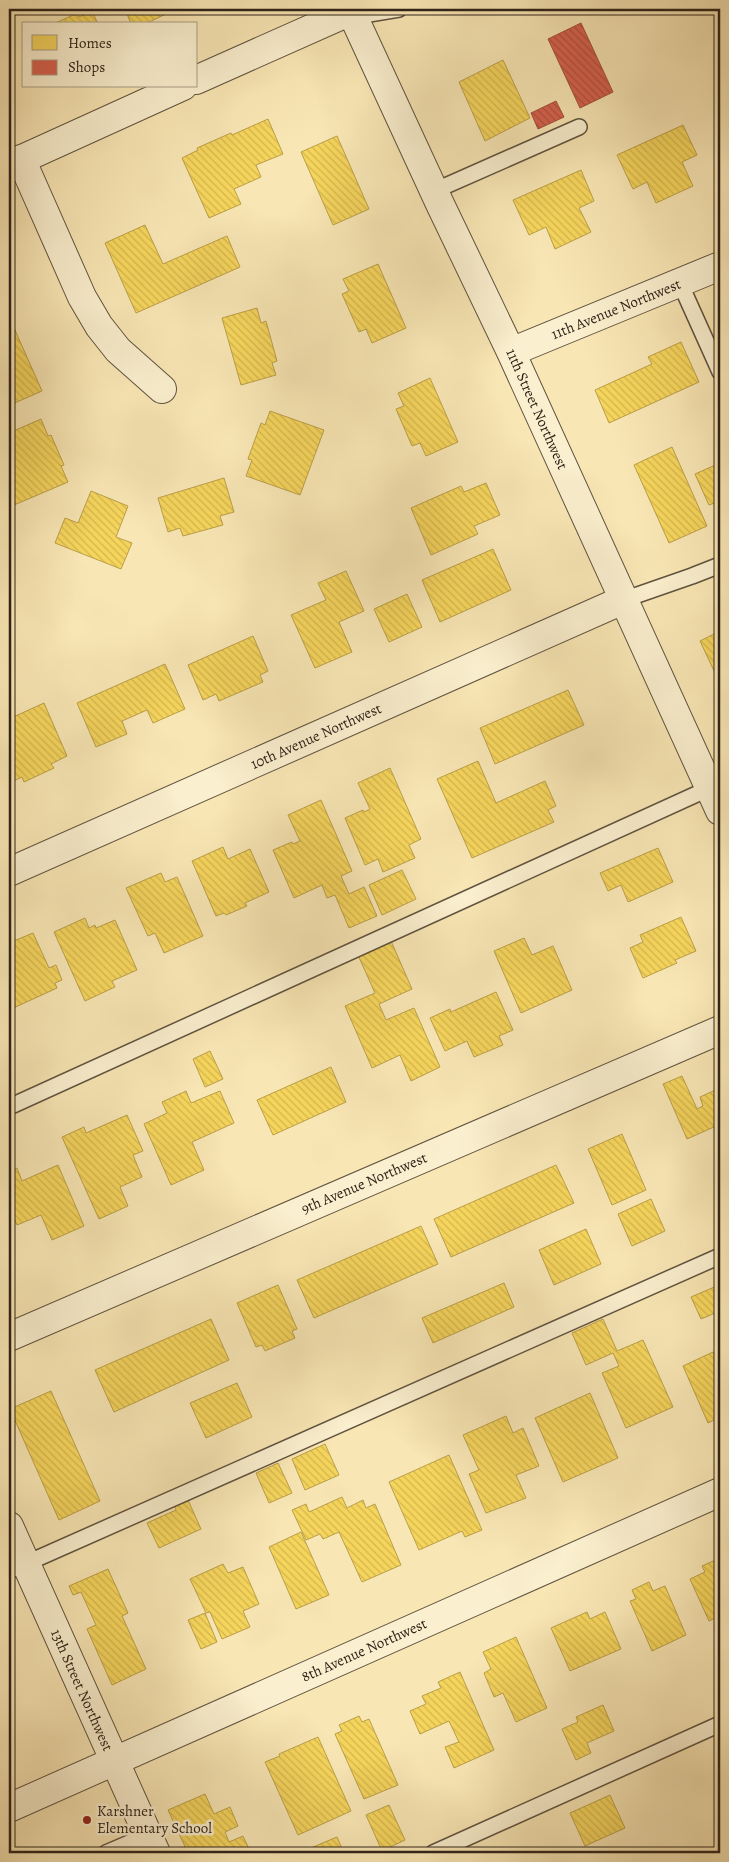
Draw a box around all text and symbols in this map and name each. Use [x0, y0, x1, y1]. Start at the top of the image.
legend [22, 22, 198, 88]
text: Homes [68, 33, 112, 53]
text: Shops [68, 57, 105, 77]
street label: 11th Avenue Northwest [548, 274, 684, 344]
street label: 11th Street Northwest [501, 345, 573, 473]
street label: 10th Avenue Northwest [247, 698, 385, 774]
street label: 9th Avenue Northwest [298, 1147, 430, 1219]
street label: 8th Avenue Northwest [298, 1613, 430, 1687]
street label: 13th Street Northwest [46, 1626, 118, 1754]
place label: Karshner Elementary School [97, 1801, 212, 1838]
marker: Karshner Elementary School [81, 1814, 93, 1826]

